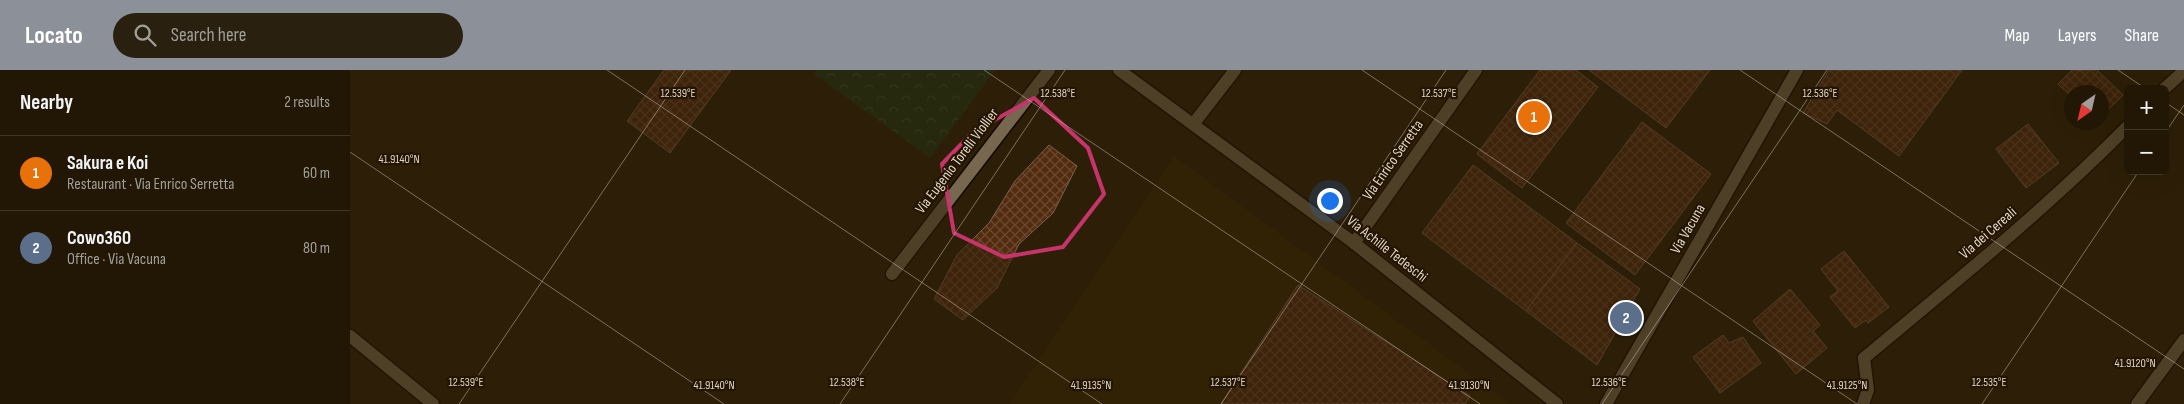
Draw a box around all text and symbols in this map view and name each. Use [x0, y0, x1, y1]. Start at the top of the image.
search box [113, 13, 463, 58]
text: Locato [25, 21, 83, 50]
icon: search [131, 21, 159, 49]
text: Search here [171, 24, 246, 47]
text: Map [2005, 25, 2030, 46]
text: Layers [2058, 25, 2097, 46]
text: Share [2125, 25, 2159, 46]
north arrow [2064, 85, 2109, 130]
map controls [2124, 85, 2169, 175]
button: + [2124, 85, 2169, 130]
text: 12.539°E [660, 86, 696, 101]
text: 12.538°E [1041, 86, 1076, 101]
text: 12.537°E [1421, 86, 1457, 101]
text: 12.536°E [1802, 86, 1838, 101]
text: Nearby [20, 90, 73, 115]
text: 2 results [284, 93, 330, 112]
pin: 1 [1518, 98, 1550, 136]
street label: Via Eugenio Torelli Viollier [911, 104, 1003, 218]
street label: Via Enrico Serretta [1358, 116, 1428, 204]
button: − [2124, 130, 2169, 175]
text: Sakura e Koi [67, 152, 148, 175]
text: 41.9140°N [378, 152, 420, 167]
text: 1 [33, 164, 39, 183]
text: 60 m [303, 164, 330, 183]
text: Restaurant · Via Enrico Serretta [67, 175, 234, 194]
your location [1317, 188, 1343, 214]
street label: Via Vacuna [1666, 201, 1710, 257]
street label: Via dei Cereali [1955, 203, 2021, 263]
street label: Via Achille Tedeschi [1343, 211, 1431, 287]
text: Cowo360 [67, 227, 131, 250]
text: 2 [32, 239, 40, 258]
text: 80 m [303, 239, 330, 258]
text: Office · Via Vacuna [67, 250, 166, 269]
pin: 2 [1610, 299, 1642, 337]
text: 41.9120°N [2114, 356, 2156, 371]
text: 12.539°E [448, 375, 484, 390]
text: 12.538°E [830, 375, 865, 390]
text: 12.537°E [1210, 375, 1246, 390]
text: 12.536°E [1591, 375, 1627, 390]
text: 12.535°E [1972, 375, 2006, 390]
text: 41.9140°N [693, 378, 735, 393]
text: 41.9135°N [1071, 378, 1111, 393]
text: 41.9130°N [1448, 378, 1490, 393]
text: 41.9125°N [1827, 378, 1867, 393]

